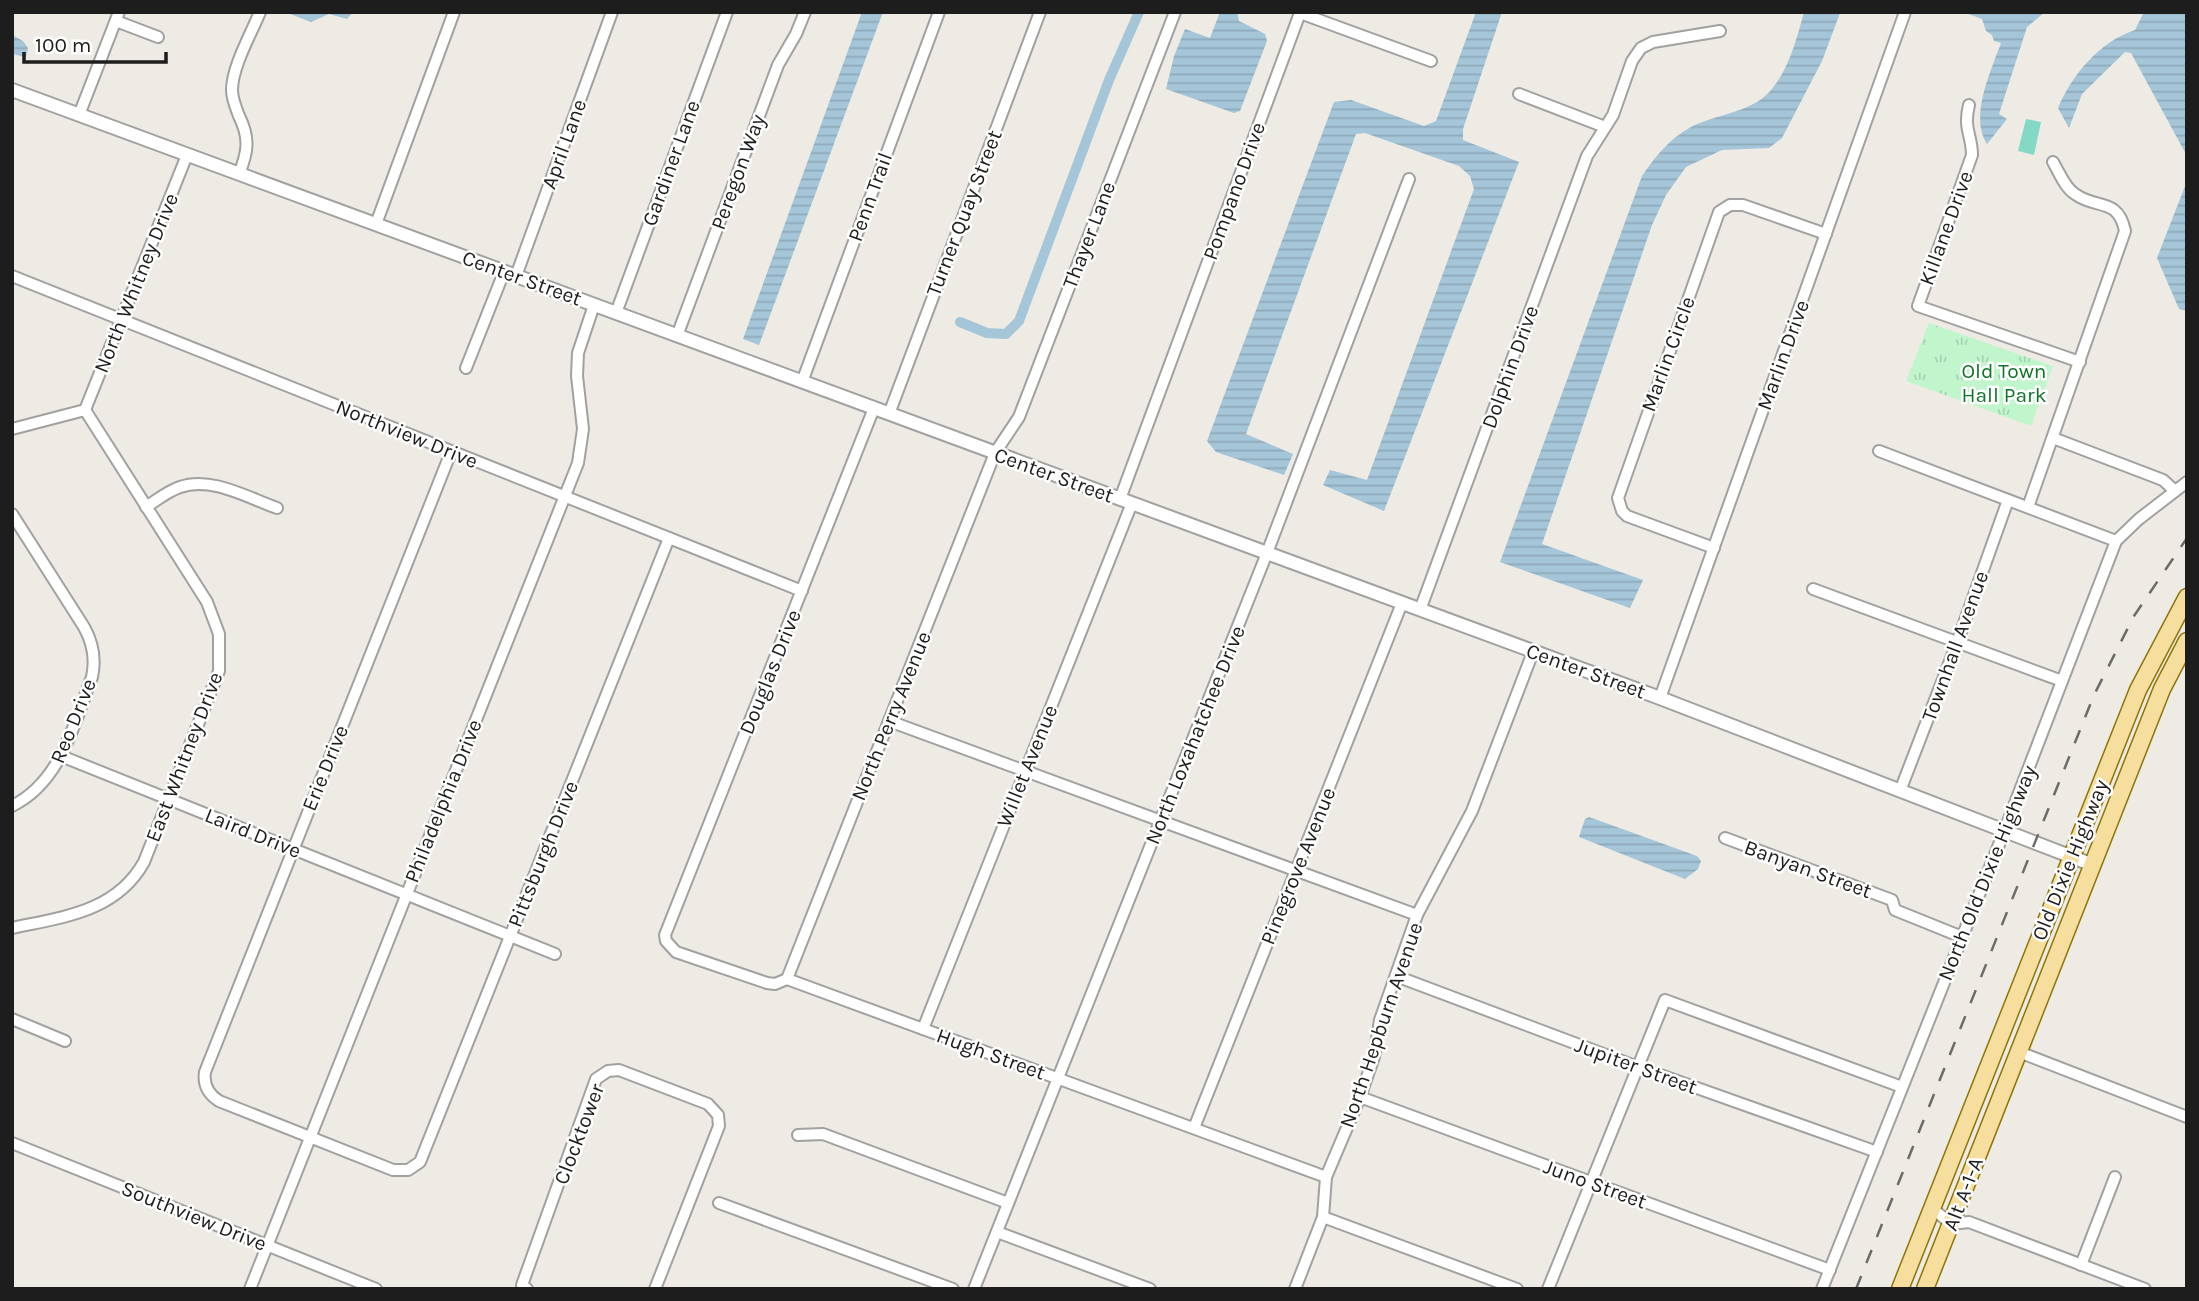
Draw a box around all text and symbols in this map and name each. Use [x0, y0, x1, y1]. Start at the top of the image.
scale bar [24, 21, 166, 65]
text: 100 m [35, 33, 92, 57]
street label: April Lane [537, 96, 591, 192]
street label: Gardiner Lane [637, 97, 705, 229]
street label: Peregon Way [706, 111, 770, 233]
street label: Pompano Drive [1198, 119, 1270, 263]
street label: Turner Quay Street [921, 127, 1007, 299]
street label: Penn Trail [843, 149, 897, 245]
street label: Killane Drive [1914, 168, 1978, 288]
street label: Thayer Lane [1058, 178, 1120, 292]
street label: North Whitney Drive [89, 190, 183, 376]
street label: Center Street [459, 245, 585, 311]
street label: Marlin Circle [1636, 293, 1700, 415]
street label: Marlin Drive [1752, 296, 1814, 414]
street label: Dolphin Drive [1477, 302, 1543, 432]
park label: Old Town Hall Park [1961, 359, 2047, 407]
street label: Northview Drive [333, 395, 481, 473]
street label: Center Street [991, 442, 1117, 508]
street label: Townhall Avenue [1917, 568, 1993, 724]
street label: Douglas Drive [734, 606, 806, 738]
street label: North Loxahatchee Drive [1140, 622, 1250, 848]
street label: North Perry Avenue [846, 628, 936, 804]
street label: Center Street [1523, 638, 1649, 704]
street label: East Whitney Drive [141, 669, 227, 845]
street label: Reo Drive [45, 675, 101, 767]
street label: Willet Avenue [992, 701, 1062, 831]
street label: Philadelphia Drive [399, 716, 487, 886]
street label: Erie Drive [297, 722, 353, 814]
street label: North Old Dixie Highway [1933, 762, 2041, 984]
street label: Old Dixie Highway [2027, 776, 2113, 944]
street label: Pittsburgh Drive [503, 777, 583, 931]
street label: Pinegrove Avenue [1255, 784, 1341, 948]
street label: Laird Drive [201, 803, 305, 863]
street label: Banyan Street [1741, 835, 1875, 903]
street label: North Hepburn Avenue [1335, 919, 1427, 1131]
street label: Hugh Street [933, 1023, 1049, 1085]
street label: Jupiter Street [1571, 1033, 1701, 1099]
street label: Clocktower [549, 1080, 609, 1188]
street label: Juno Street [1540, 1154, 1650, 1214]
street label: Alt A-1-A [1938, 1154, 1988, 1234]
street label: Southview Drive [118, 1176, 270, 1256]

